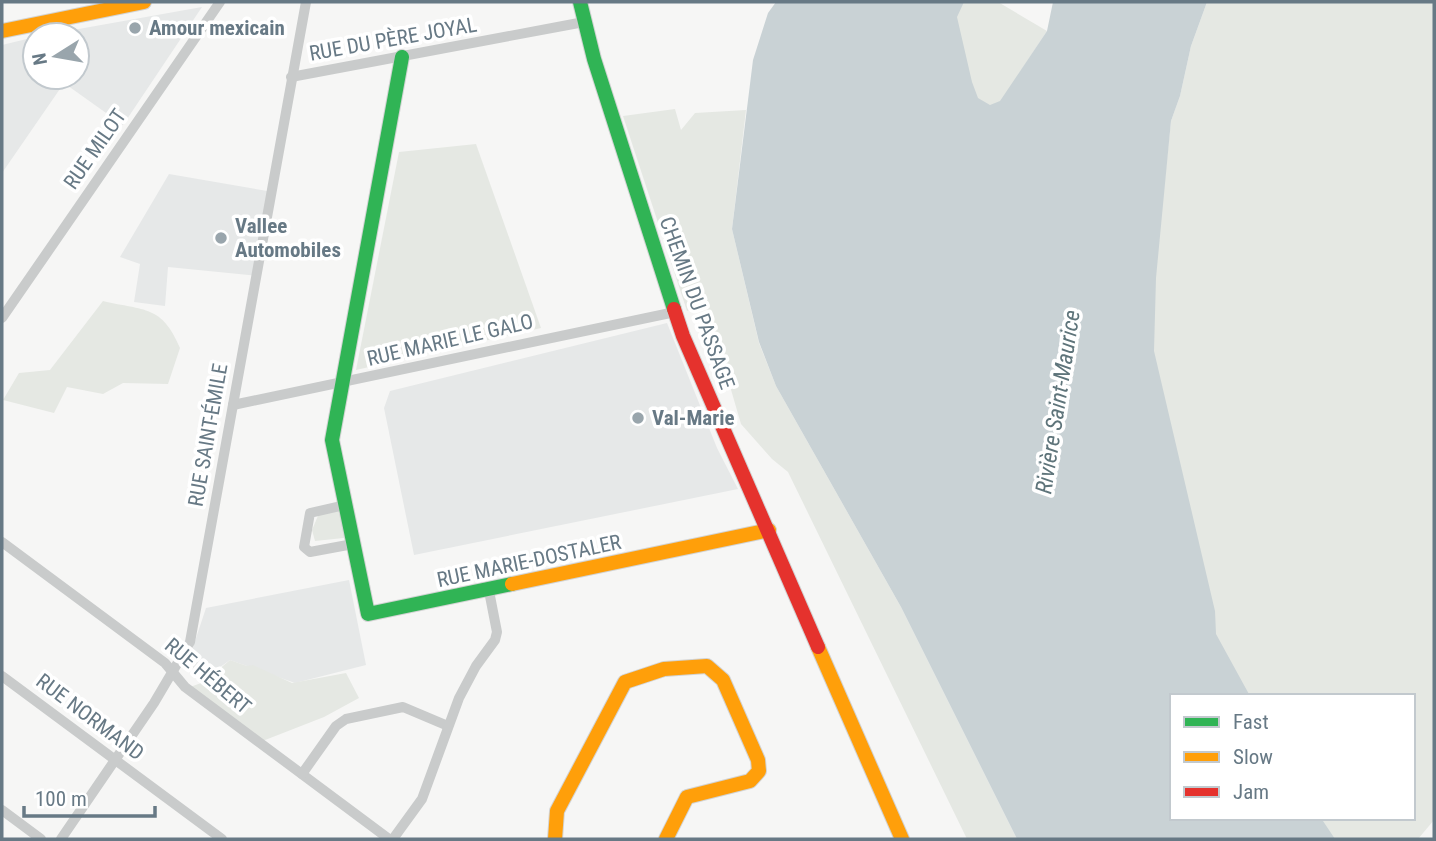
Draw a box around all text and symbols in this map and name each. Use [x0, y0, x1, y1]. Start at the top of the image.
street label: RUE DU PÈRE JOYAL [307, 12, 479, 66]
place label: Amour mexicain [149, 16, 285, 40]
marker: Amour mexicain [127, 20, 143, 36]
north arrow [21, 21, 91, 91]
text: N [27, 51, 52, 67]
street label: RUE MILOT [59, 104, 131, 194]
street label: CHEMIN DU PASSAGE [655, 213, 739, 393]
place label: Vallee Automobiles [235, 214, 341, 262]
marker: Vallee Automobiles [213, 230, 229, 246]
water label: Rivière Saint-Maurice [1030, 308, 1086, 496]
street label: RUE MARIE LE GALO [365, 309, 535, 371]
street label: RUE SAINT-ÉMILE [184, 362, 232, 508]
place label: Val-Marie [652, 406, 735, 430]
marker: Val-Marie [630, 410, 646, 426]
street label: RUE MARIE-DOSTALER [435, 530, 623, 592]
street label: RUE HÉBERT [160, 633, 256, 719]
street label: RUE NORMAND [32, 669, 148, 765]
legend [1170, 694, 1415, 820]
text: Fast [1233, 710, 1269, 734]
text: Slow [1233, 745, 1273, 769]
scale bar [24, 774, 156, 818]
text: Jam [1233, 780, 1269, 804]
text: 100 m [35, 787, 87, 811]

